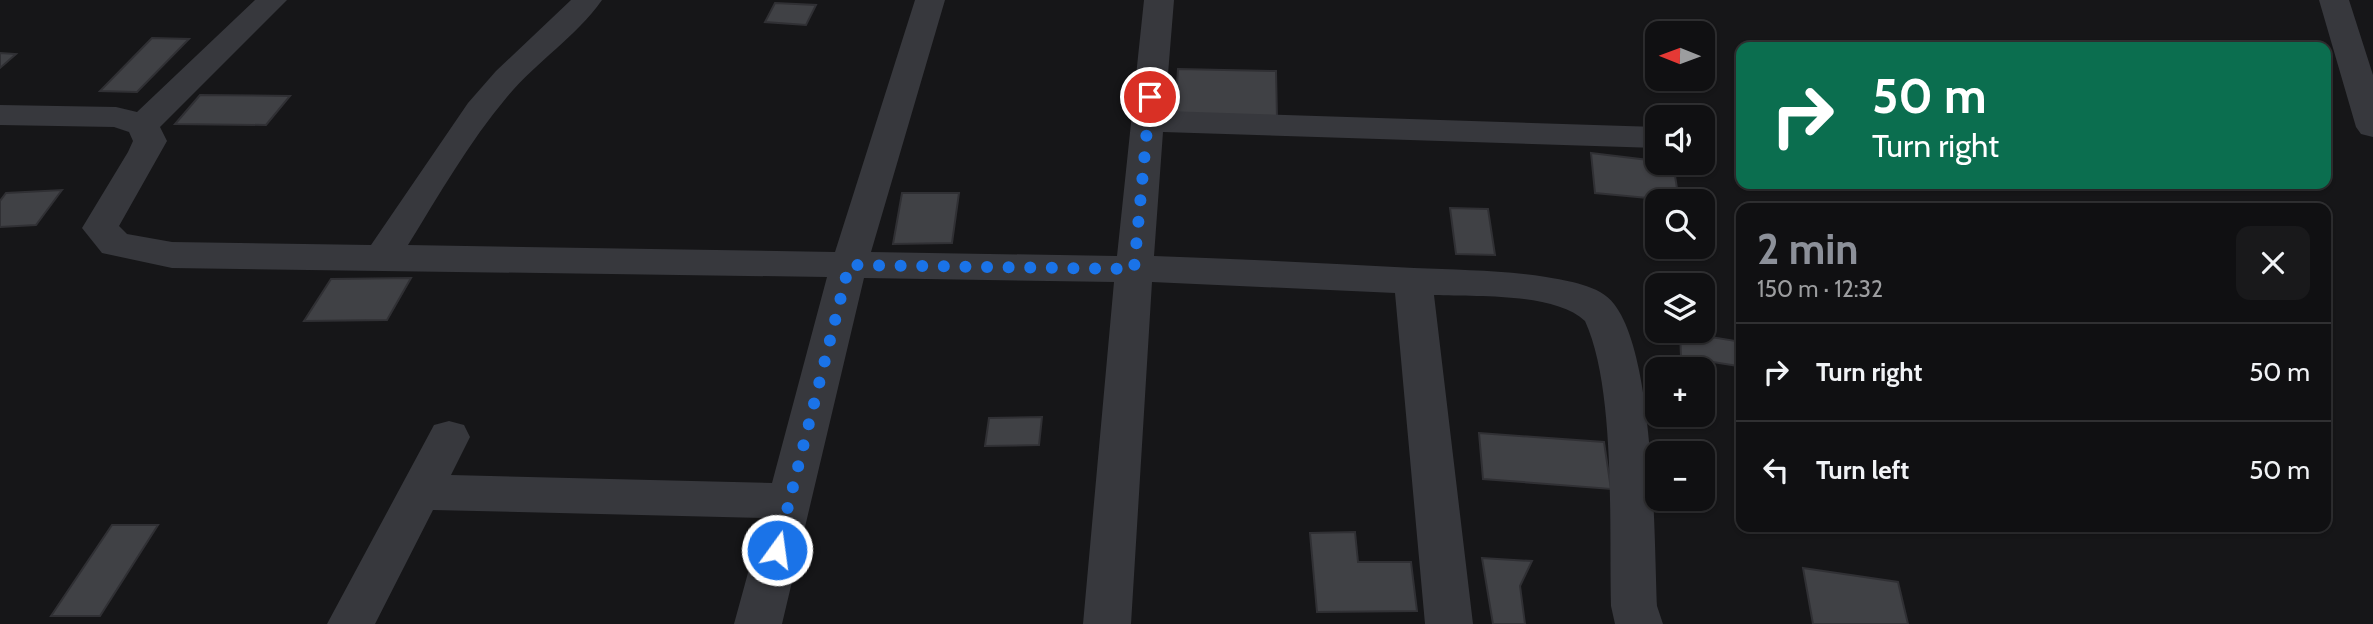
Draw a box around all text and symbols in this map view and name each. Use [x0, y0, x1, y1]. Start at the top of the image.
north arrow [1645, 21, 1715, 91]
map controls [1645, 21, 1715, 511]
text: 50 m [1872, 66, 1987, 125]
pin [1120, 67, 1180, 127]
icon: right [1757, 70, 1848, 161]
icon: arrive [1131, 78, 1169, 116]
button: sound [1645, 105, 1715, 175]
text: Turn right [1872, 126, 1999, 165]
button: search [1645, 189, 1715, 259]
text: 2 min [1757, 223, 1858, 275]
button: close [2236, 226, 2310, 300]
button: layers [1645, 273, 1715, 343]
text: 150 m · 12:32 [1757, 275, 1883, 303]
icon: right [1757, 353, 1795, 391]
text: Turn right [1816, 356, 1922, 388]
text: 50 m [2249, 356, 2310, 388]
button: + [1645, 357, 1715, 427]
button: − [1645, 441, 1715, 511]
icon: left [1757, 451, 1795, 489]
text: Turn left [1816, 454, 1909, 486]
text: 50 m [2249, 454, 2310, 486]
position arrow [740, 513, 814, 587]

